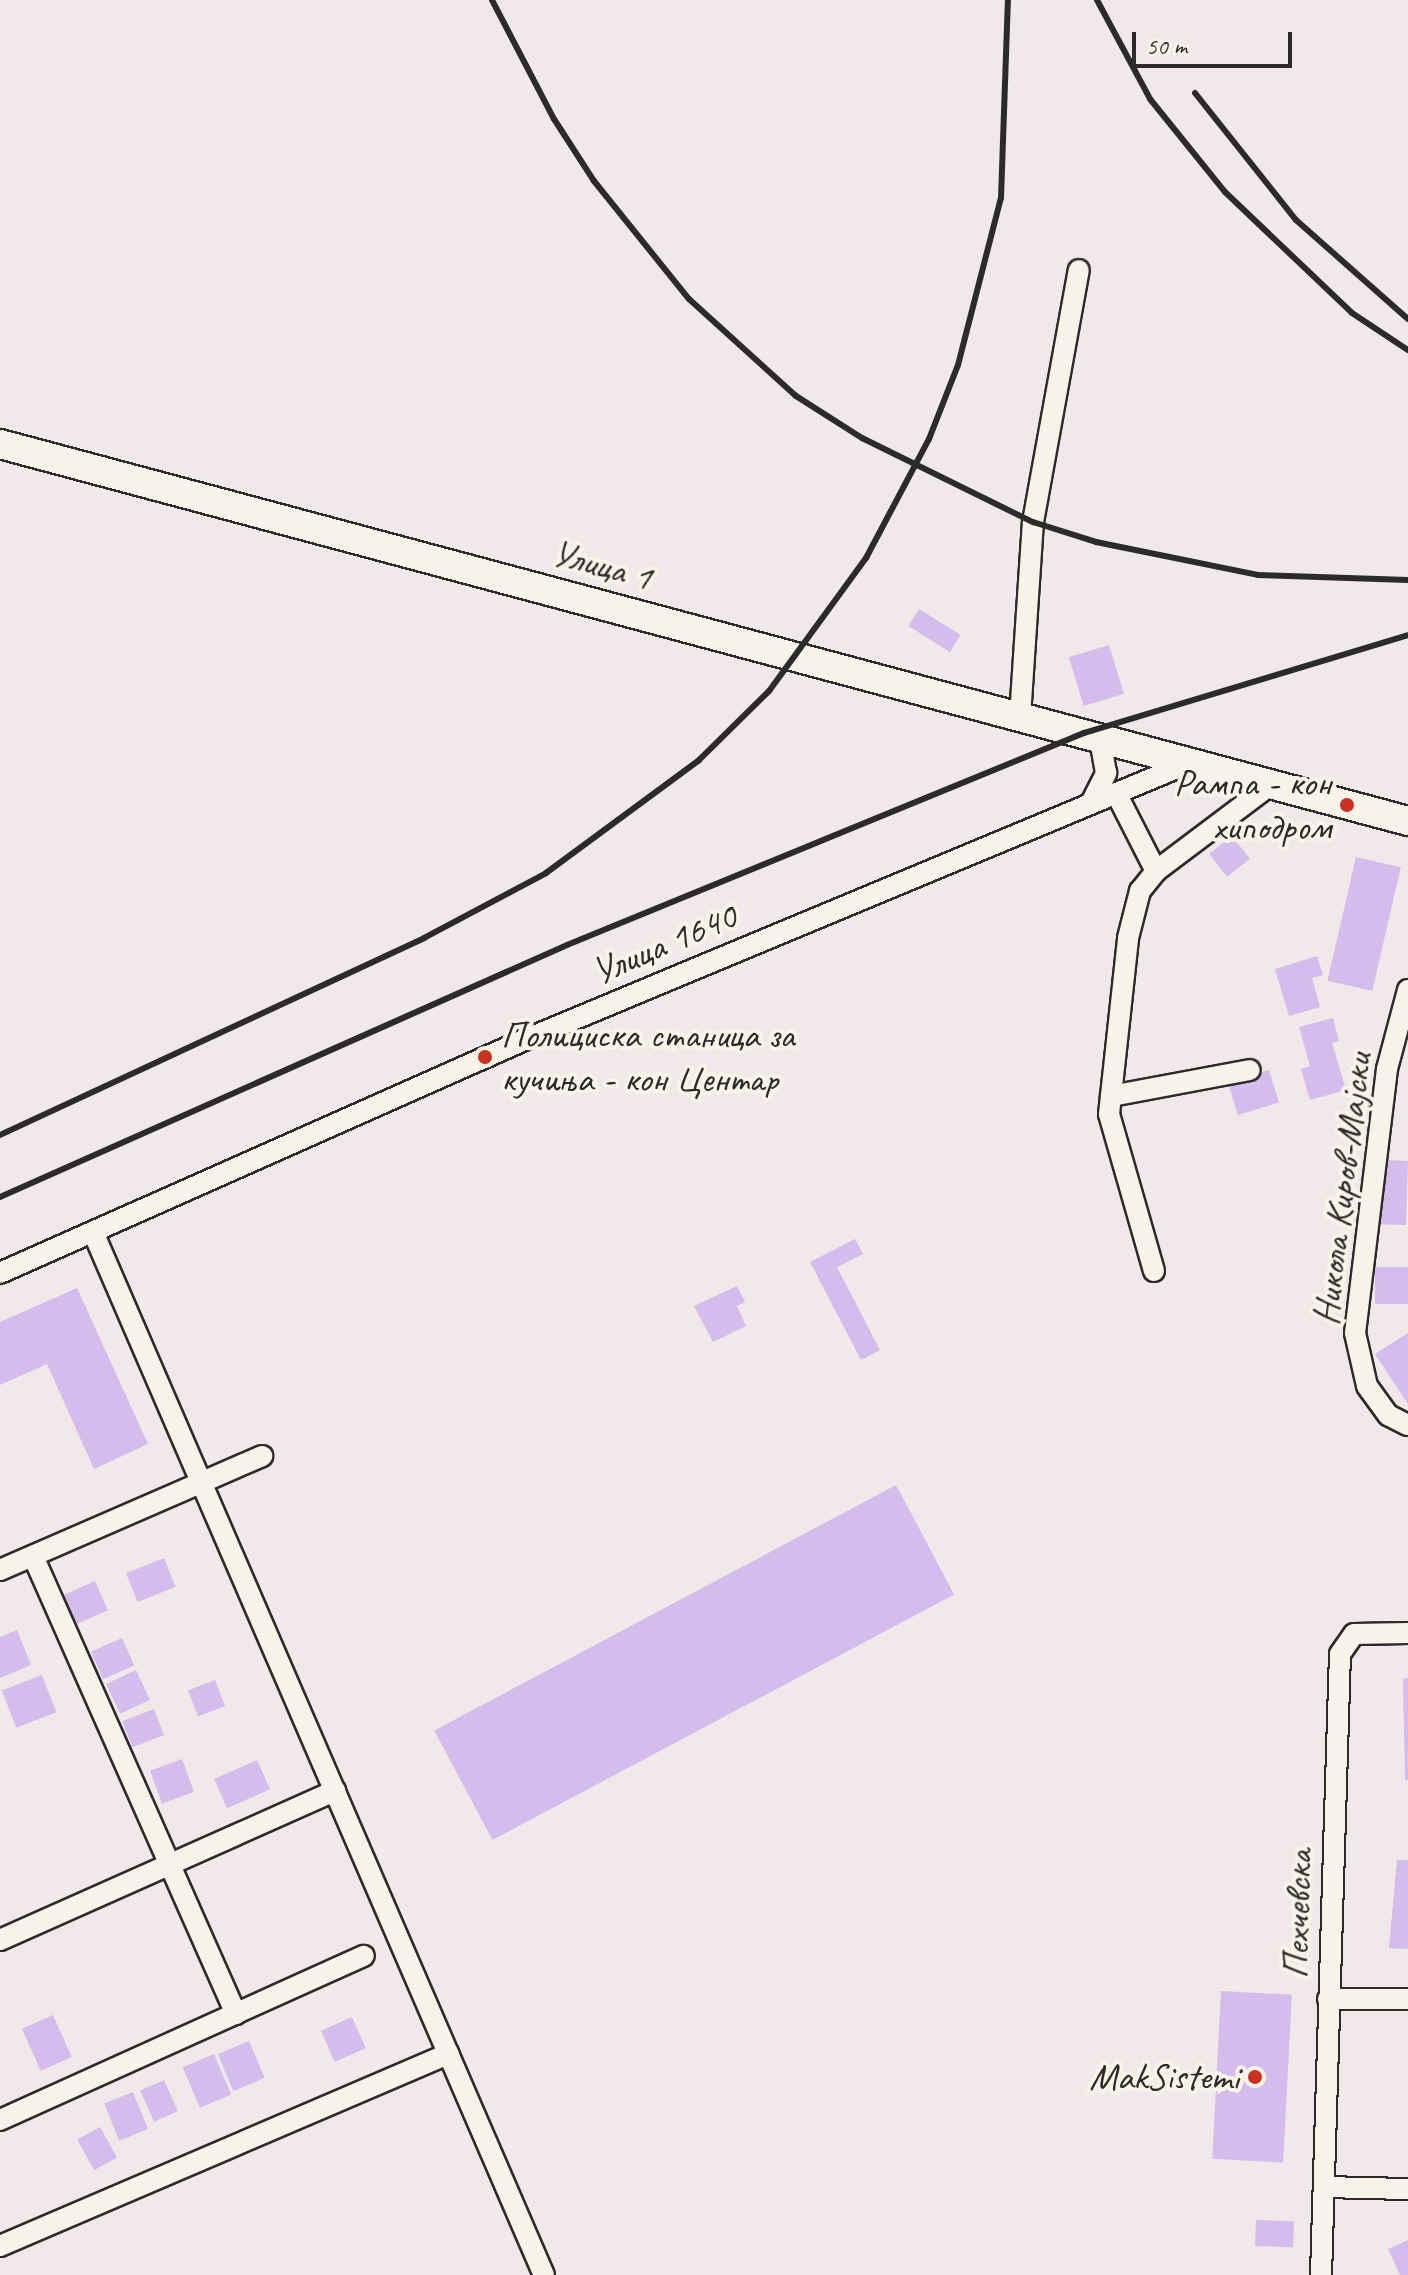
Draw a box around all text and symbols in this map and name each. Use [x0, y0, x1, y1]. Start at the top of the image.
scale bar [1136, 16, 1296, 66]
text: 50 m [1146, 31, 1187, 61]
street label: Улица 1 [547, 530, 657, 600]
place label: Рампа - кон хиподром [1174, 760, 1331, 850]
marker: Рампа - кон хиподром [1338, 796, 1356, 814]
street label: Улица 1640 [585, 893, 743, 995]
place label: Полициска станица за кучиња - кон Центар [501, 1012, 802, 1102]
marker: Полициска станица за кучиња - кон Центар [476, 1048, 494, 1066]
street label: Никола Киров-Мајски [1303, 1051, 1381, 1327]
street label: Пехчевска [1272, 1849, 1322, 1979]
place label: MakSistemi [1089, 2054, 1239, 2100]
marker: MakSistemi [1246, 2068, 1264, 2086]

